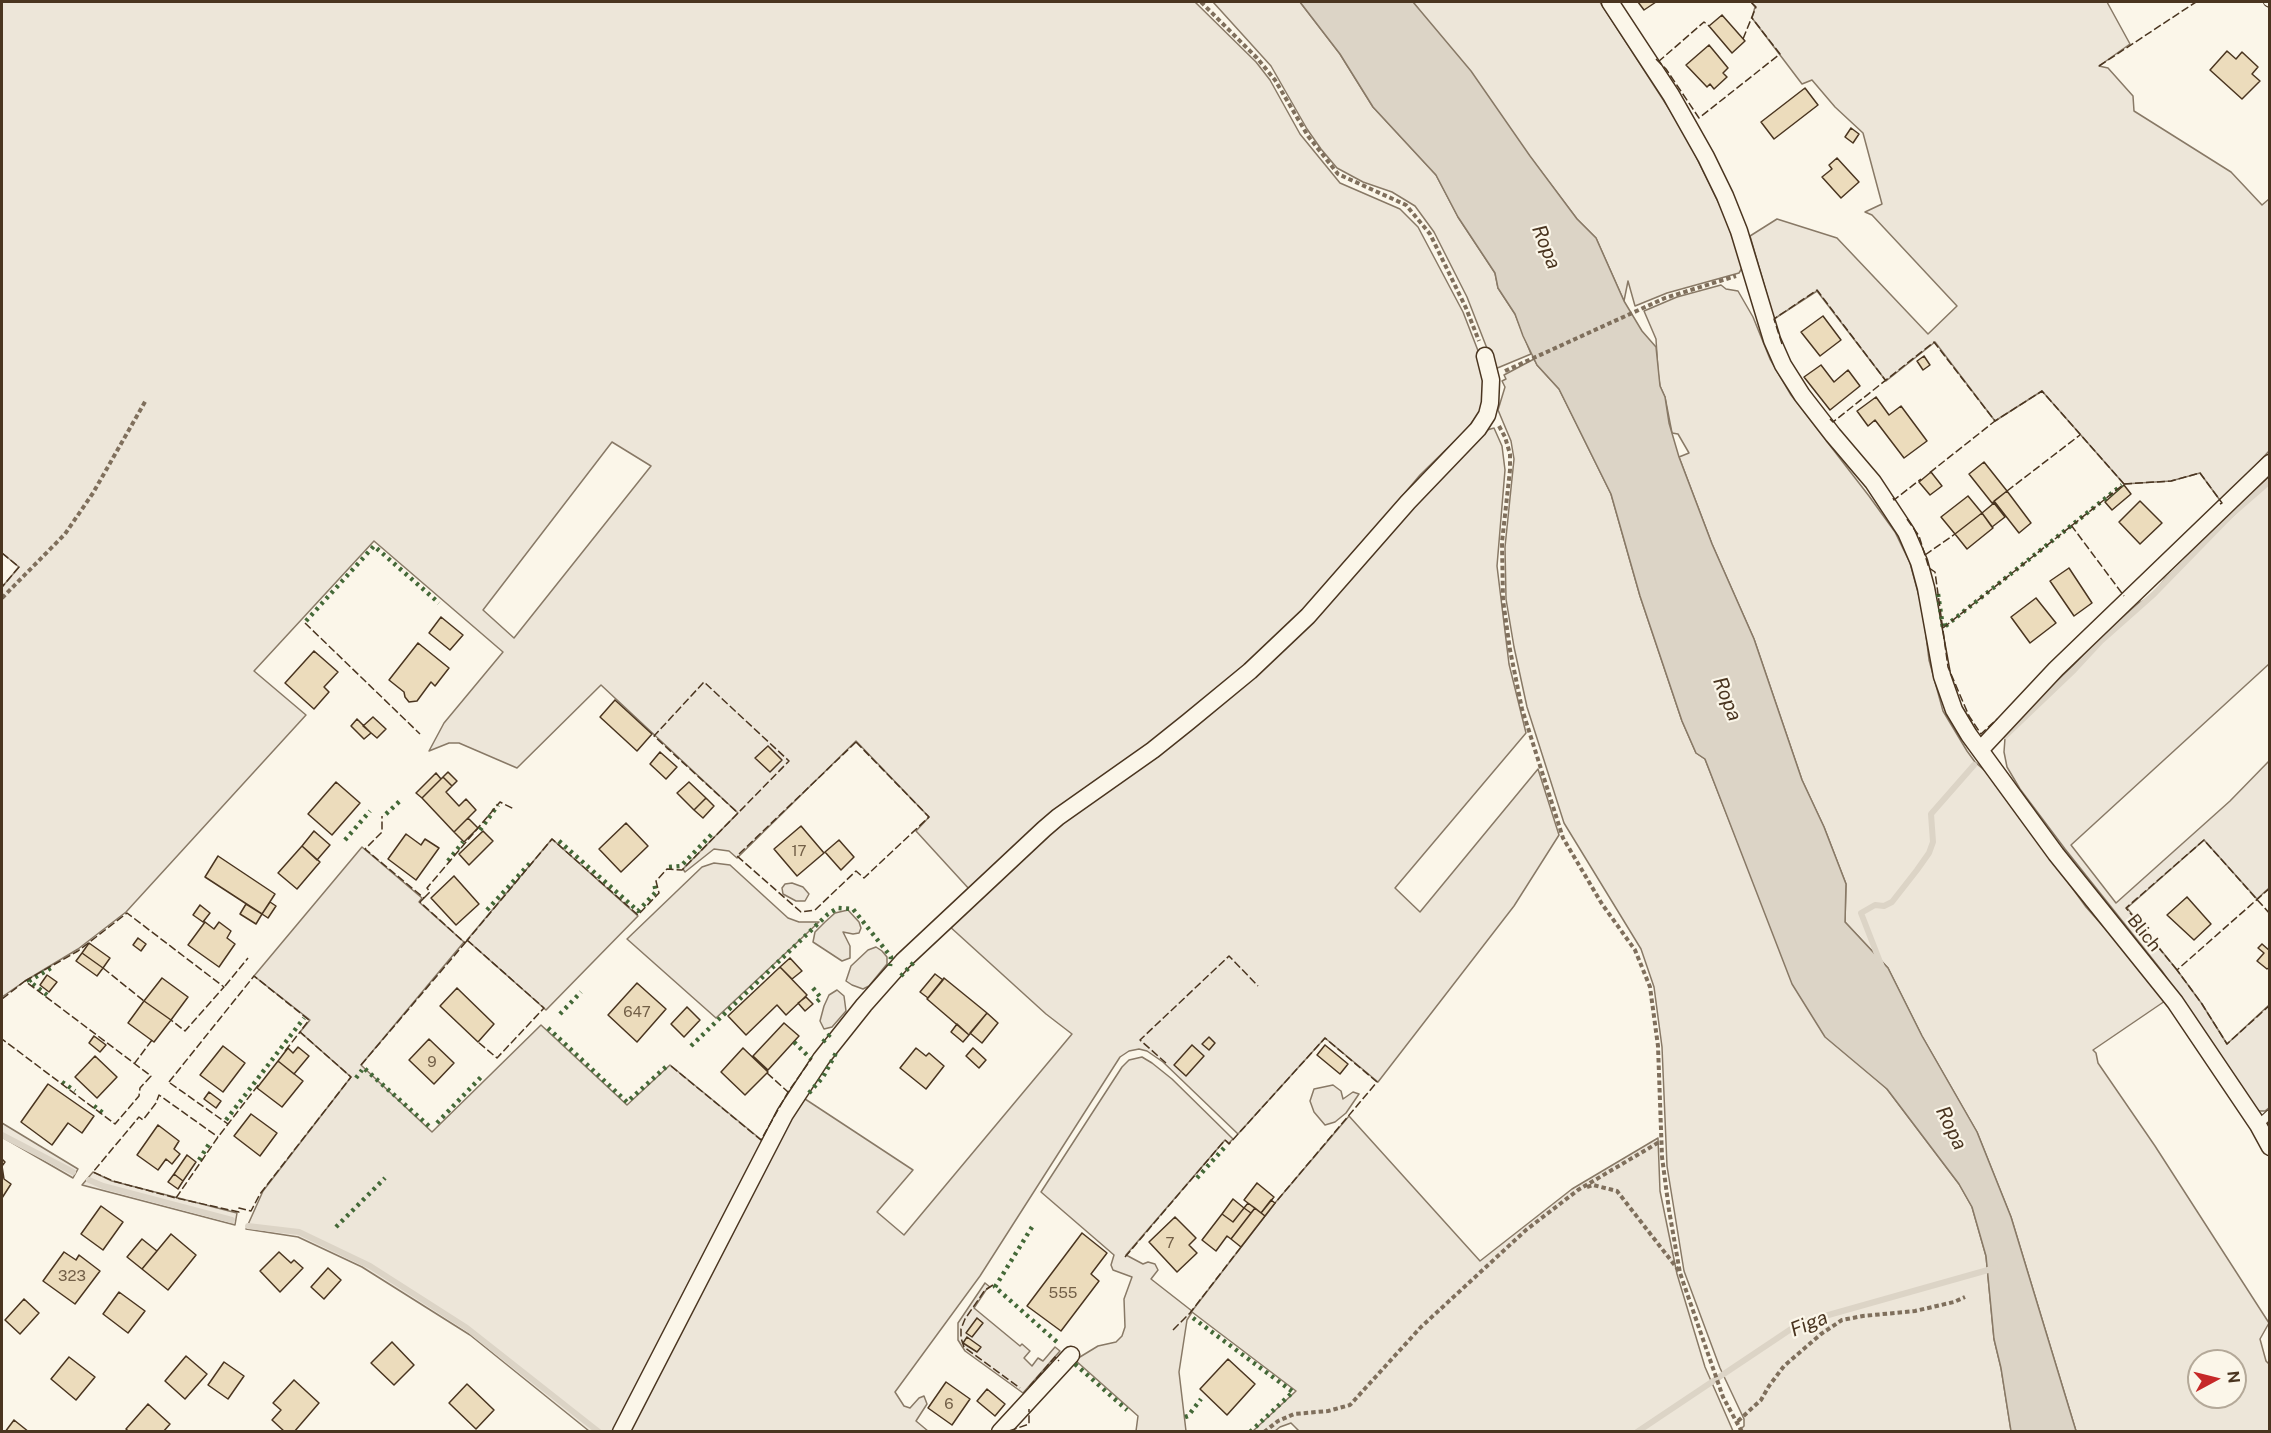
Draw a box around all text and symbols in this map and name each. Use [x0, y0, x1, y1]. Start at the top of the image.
water label: Ropa [1526, 221, 1566, 273]
water label: Ropa [1707, 673, 1747, 725]
house number: 17 [791, 842, 807, 860]
street label: Blich [2122, 910, 2166, 956]
house number: 647 [623, 1003, 651, 1021]
house number: 9 [427, 1053, 437, 1071]
water label: Ropa [1930, 1102, 1972, 1154]
house number: 7 [1165, 1234, 1175, 1252]
house number: 323 [58, 1267, 86, 1285]
house number: 555 [1049, 1284, 1077, 1302]
water label: Figa [1787, 1306, 1831, 1342]
north arrow [2187, 1349, 2247, 1409]
text: N [2223, 1370, 2244, 1384]
house number: 6 [944, 1395, 954, 1413]

